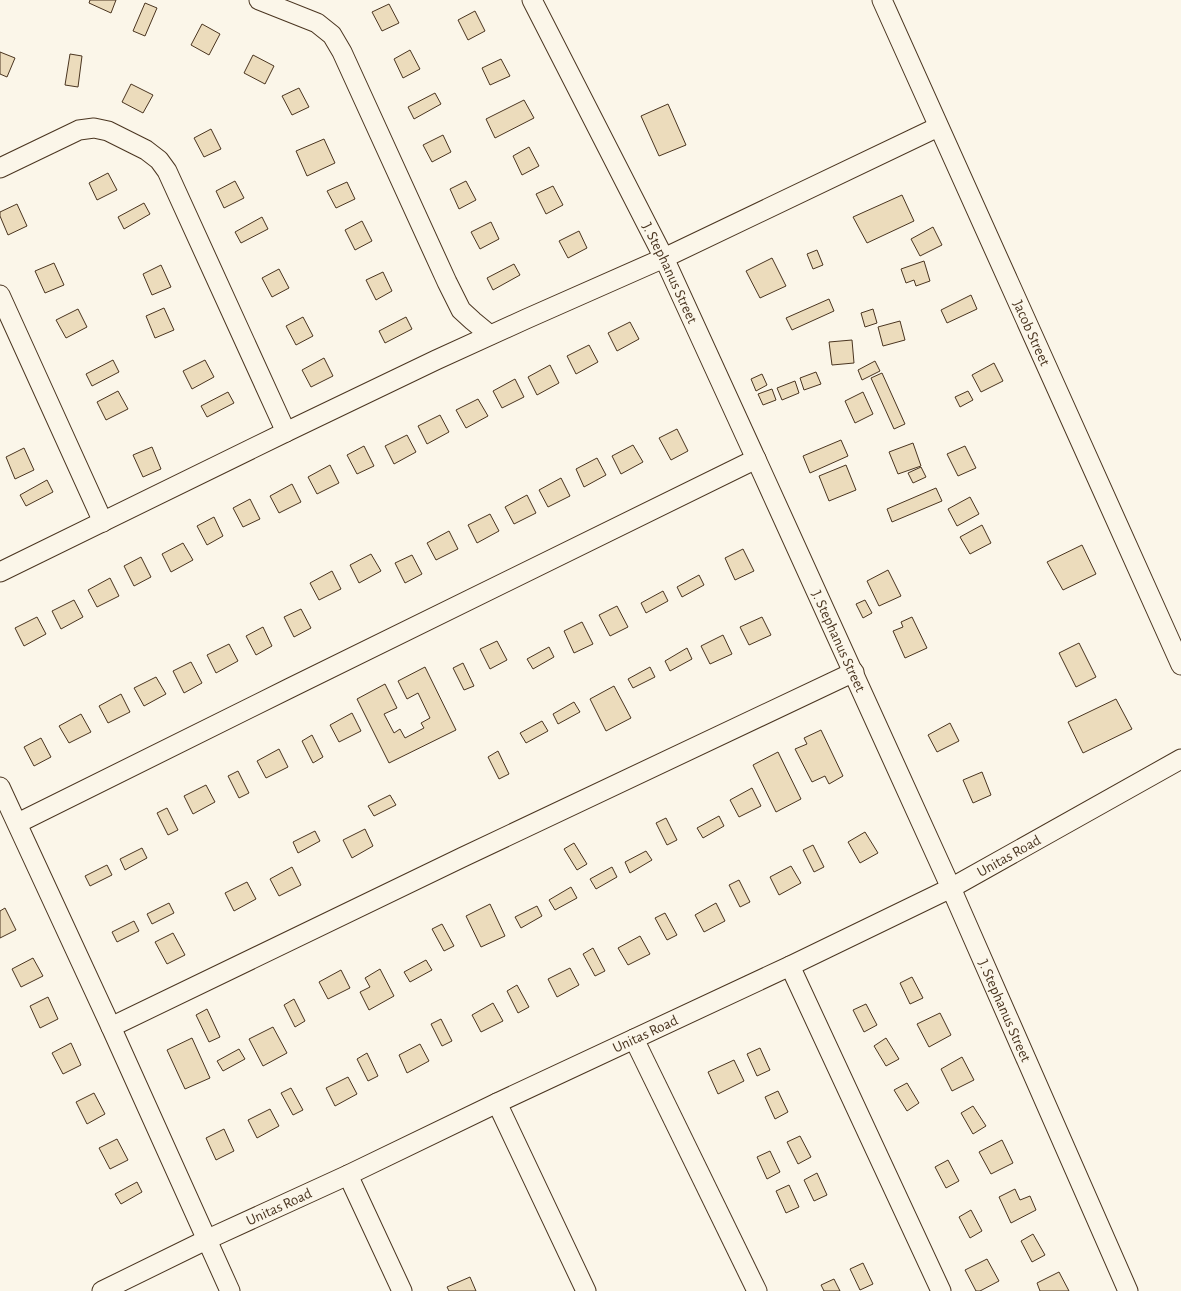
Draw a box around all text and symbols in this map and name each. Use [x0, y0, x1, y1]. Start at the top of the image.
street label: J. Stephanus Street [640, 220, 700, 326]
street label: Jacob Street [1010, 298, 1053, 368]
street label: J. Stephanus Street [809, 588, 868, 694]
street label: Unitas Road [974, 832, 1043, 879]
street label: J. Stephanus Street [976, 957, 1034, 1064]
street label: Unitas Road [610, 1012, 680, 1055]
street label: Unitas Road [244, 1185, 314, 1228]

